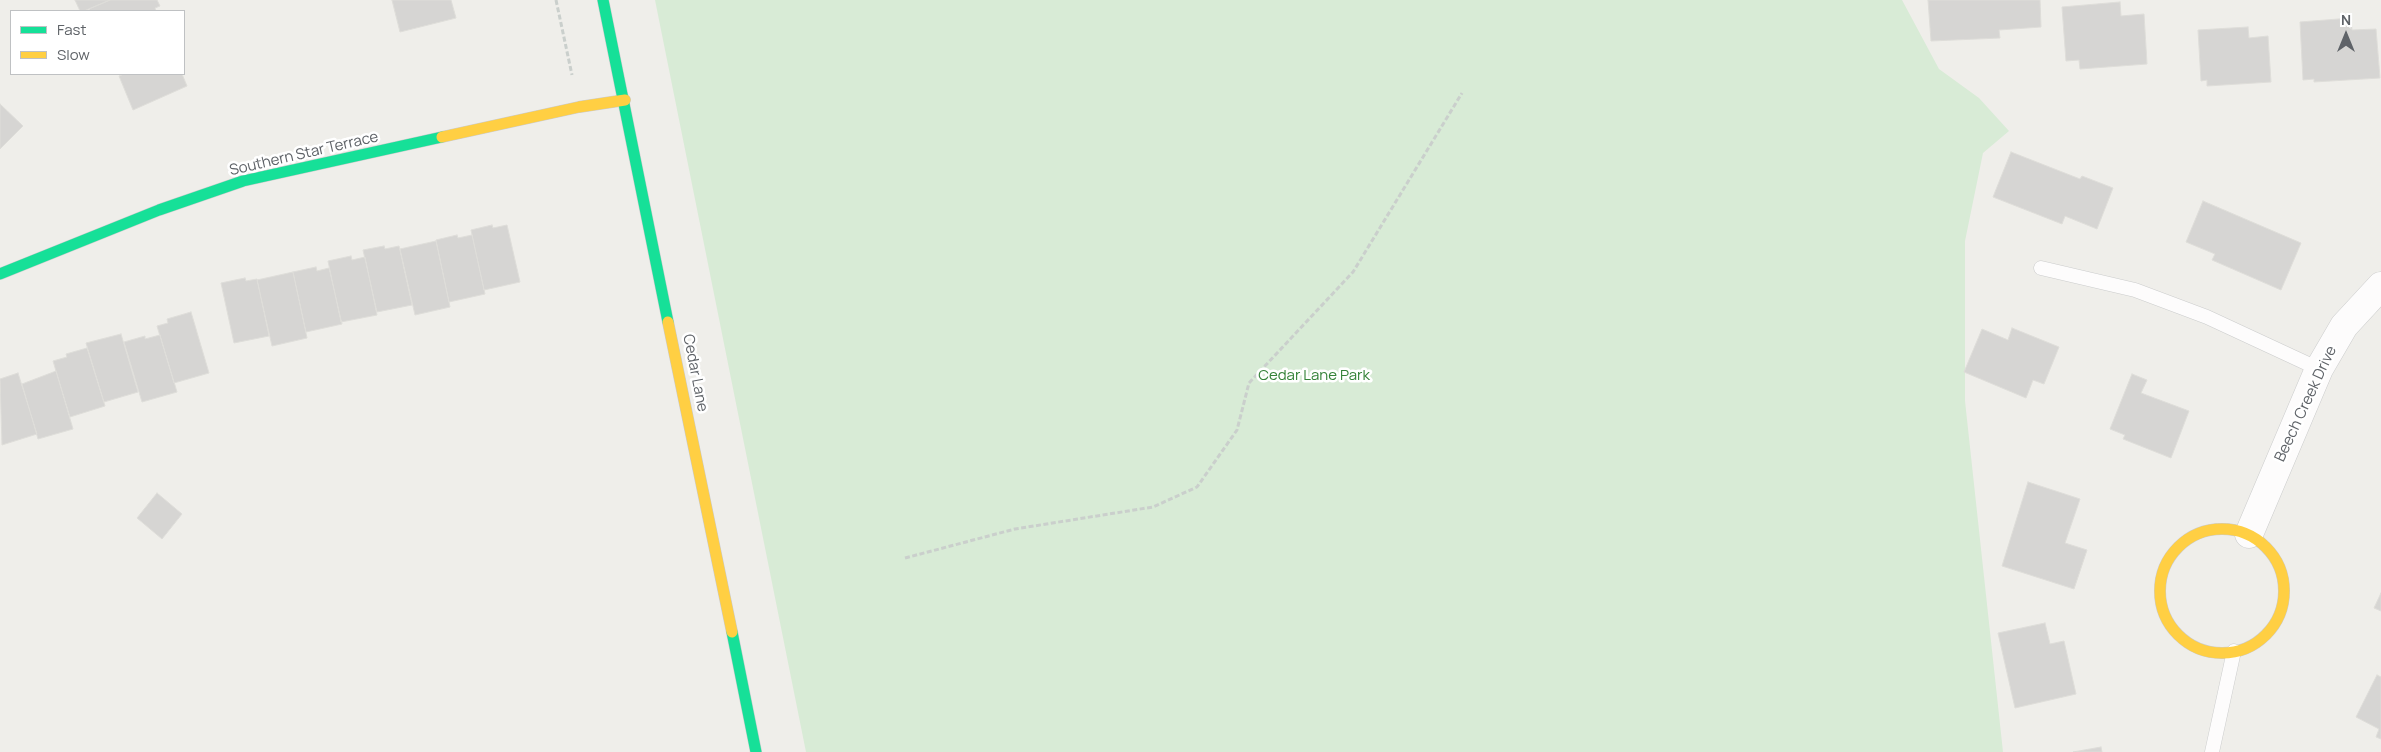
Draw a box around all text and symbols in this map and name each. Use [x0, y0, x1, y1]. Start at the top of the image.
legend [10, 10, 185, 75]
north arrow [2321, 10, 2371, 60]
text: N [2341, 10, 2351, 29]
text: Fast [57, 19, 86, 40]
text: Slow [57, 44, 90, 65]
street label: Southern Star Terrace [228, 128, 380, 180]
street label: Cedar Lane [679, 333, 711, 413]
street label: Beech Creek Drive [2271, 343, 2341, 465]
park label: Cedar Lane Park [1258, 367, 1370, 385]

